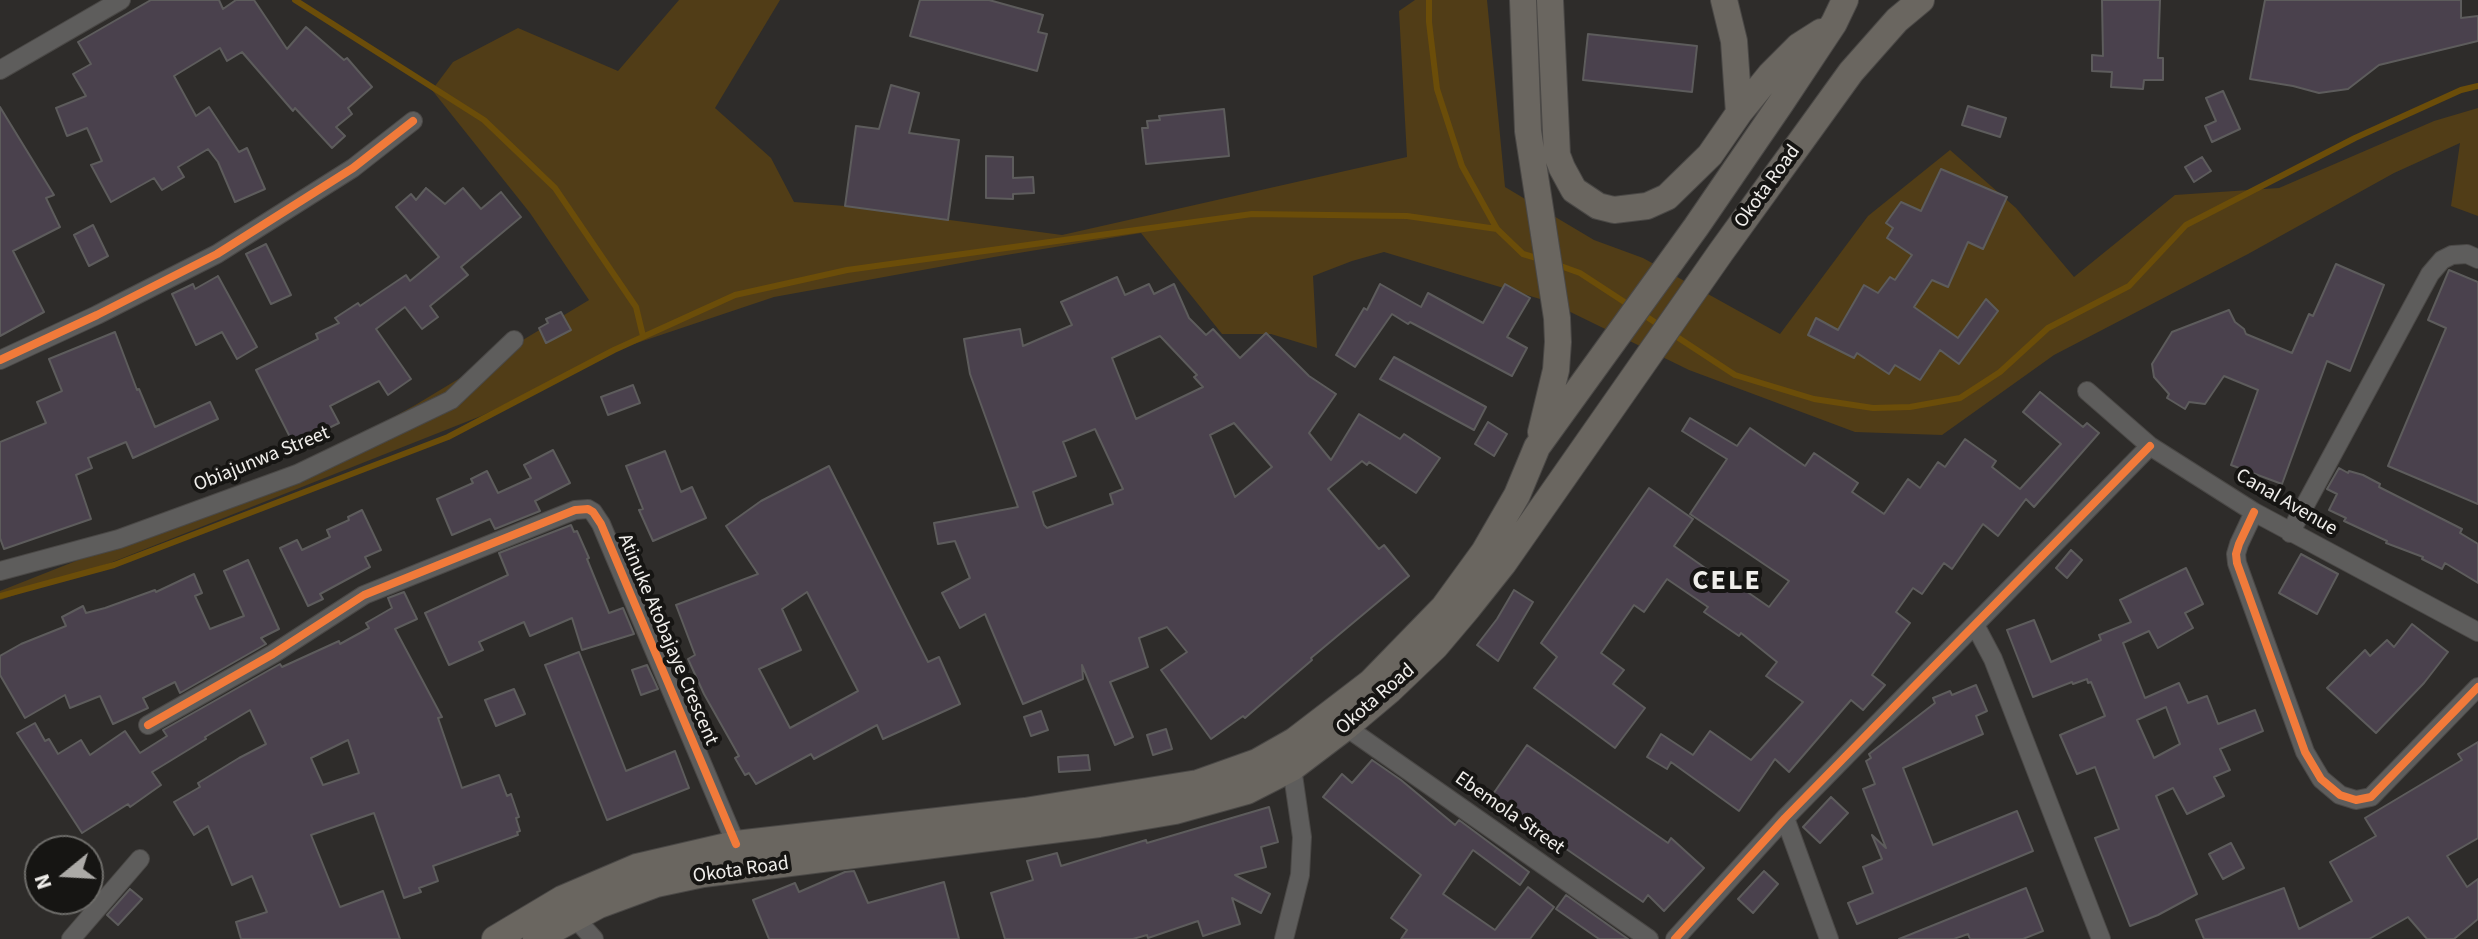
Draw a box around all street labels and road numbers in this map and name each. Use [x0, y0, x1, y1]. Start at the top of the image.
street label: Okota Road [1730, 141, 1806, 233]
street label: Obiajunwa Street [191, 422, 333, 498]
street label: Canal Avenue [2231, 464, 2341, 542]
street label: Atinuke Atobajaye Crescent [612, 531, 722, 749]
street label: Okota Road [1332, 659, 1420, 741]
street label: Ebemola Street [1450, 767, 1568, 861]
street label: Okota Road [691, 852, 791, 890]

